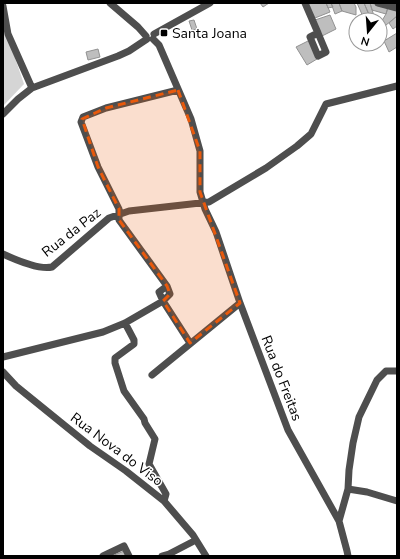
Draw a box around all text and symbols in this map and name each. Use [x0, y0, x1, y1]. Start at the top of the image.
north arrow [348, 12, 388, 52]
place label: Santa Joana [172, 24, 247, 43]
marker: Santa Joana [159, 28, 169, 38]
text: N [359, 33, 371, 49]
street label: Rua da Paz [38, 203, 105, 261]
street label: Rua do Freitas [257, 333, 307, 424]
street label: Rua Nova do Viso [67, 408, 167, 491]

